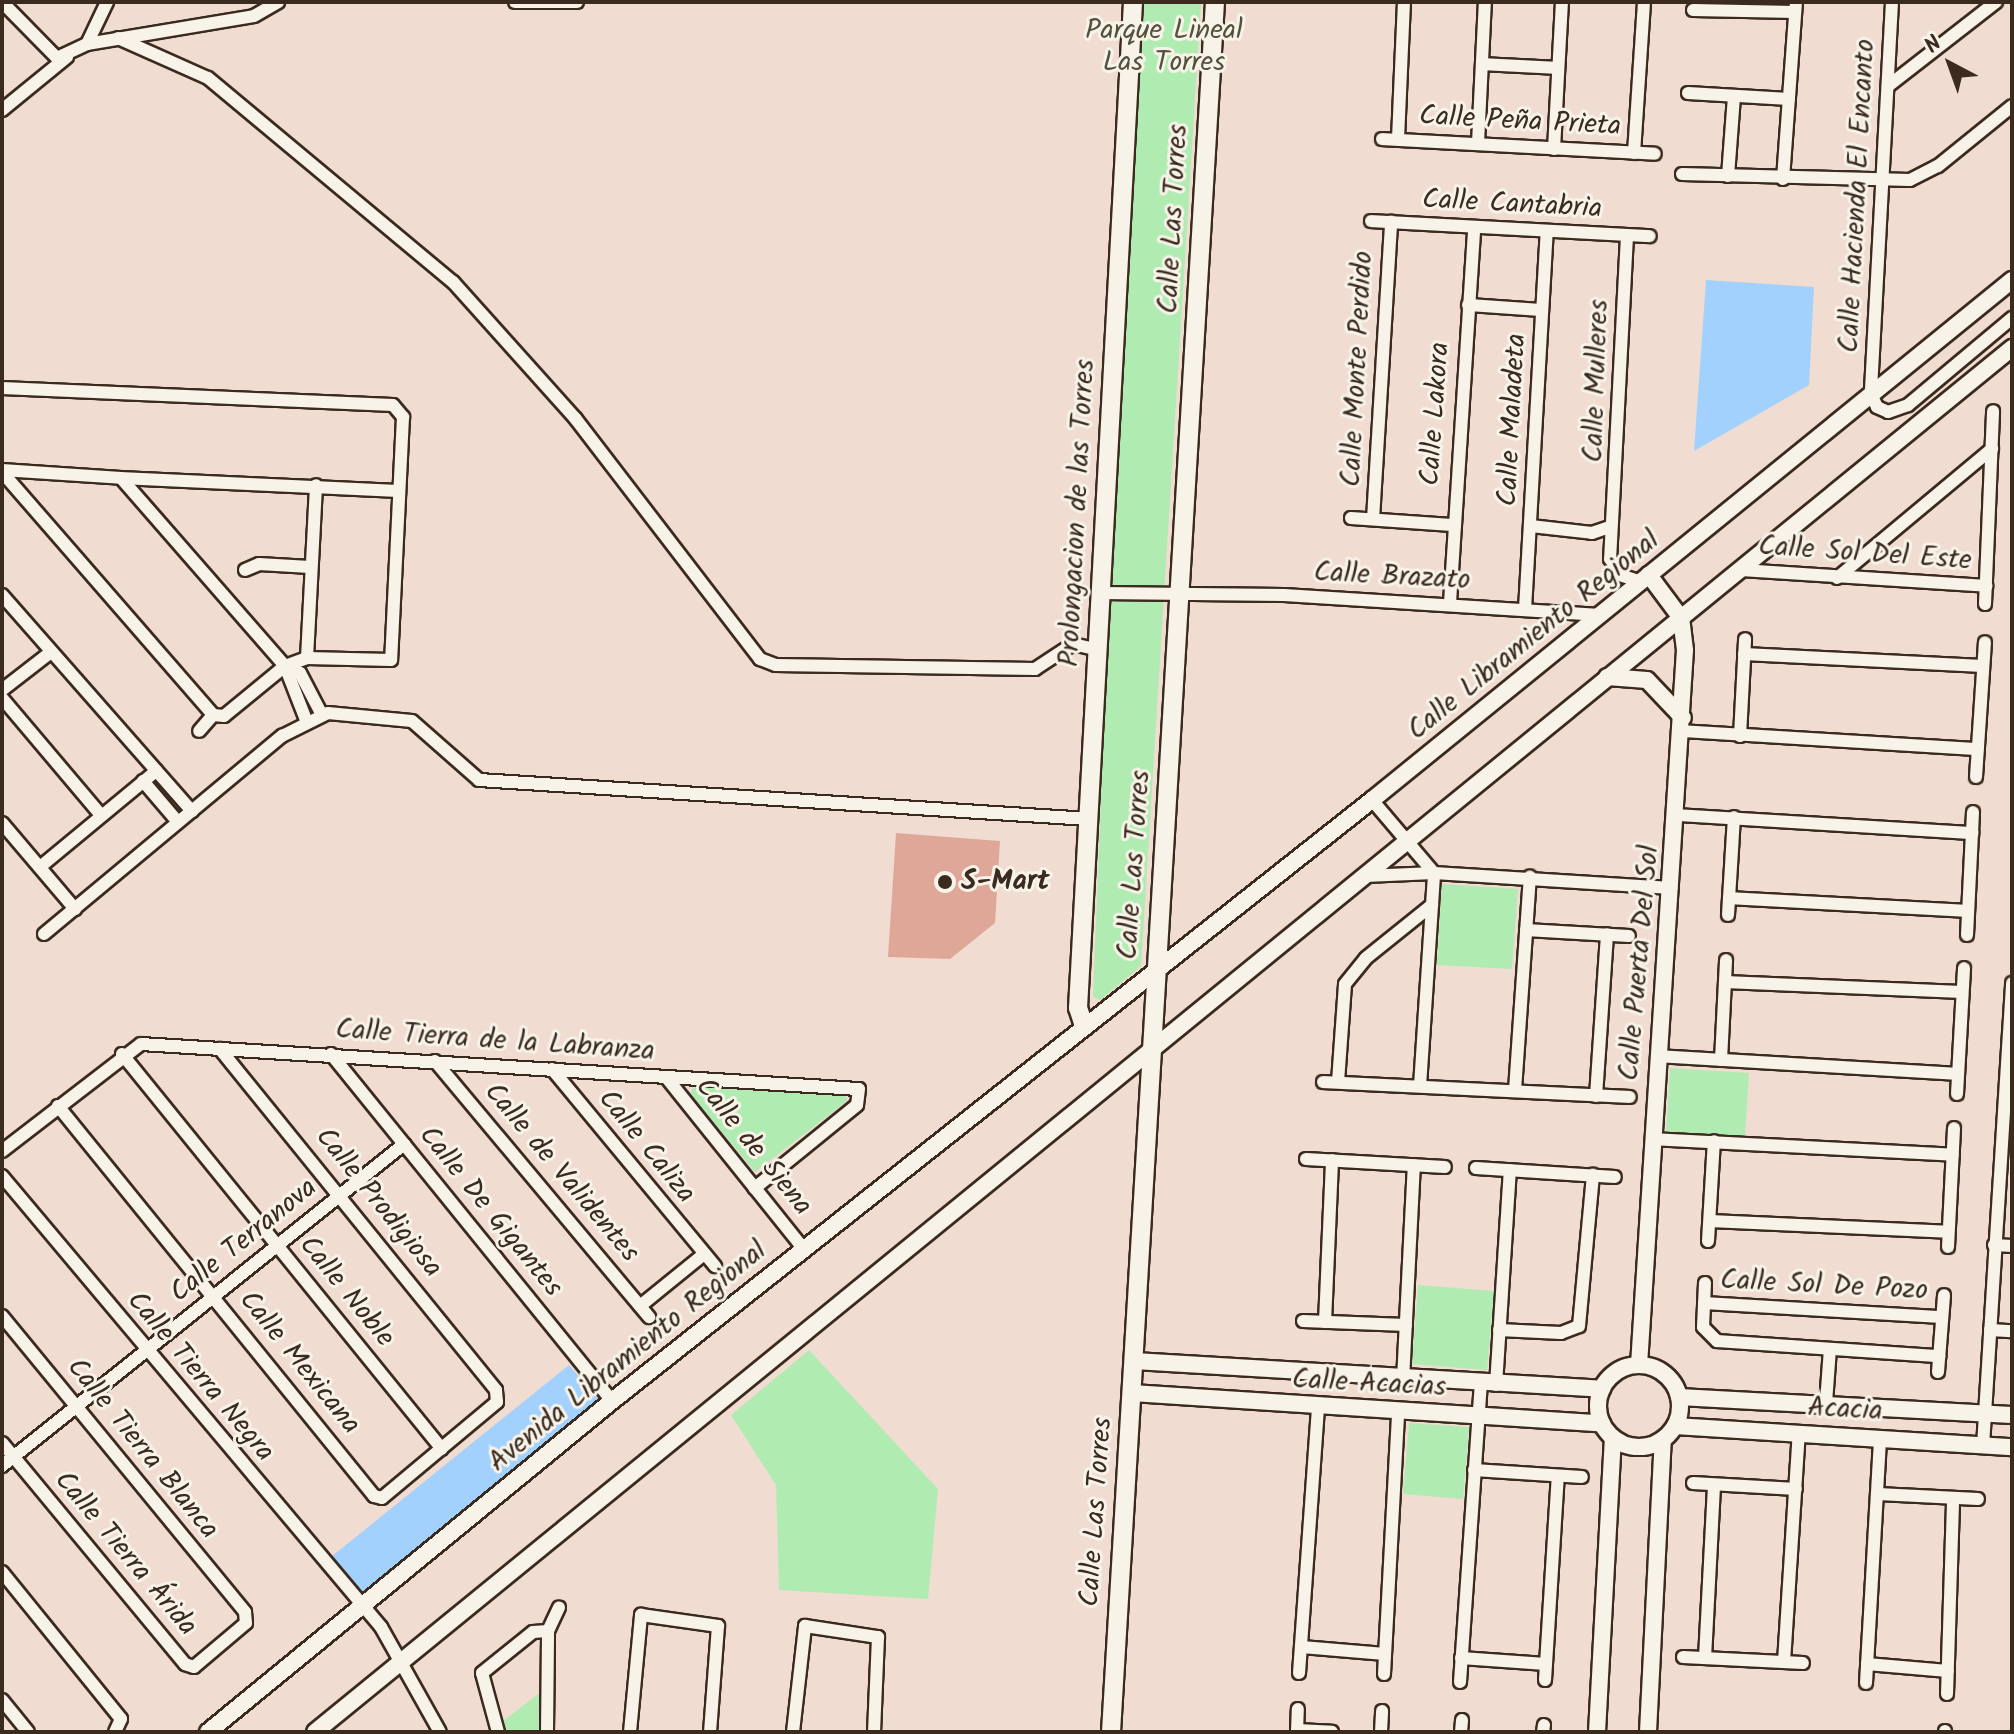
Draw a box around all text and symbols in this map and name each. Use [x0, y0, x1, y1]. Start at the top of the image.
park label: Parque Lineal Las Torres [1085, 14, 1243, 80]
north arrow [1910, 24, 1990, 104]
text: N [1917, 28, 1951, 63]
street label: Calle Hacienda El Encanto [1833, 38, 1883, 354]
street label: Calle Peña Prieta [1418, 100, 1622, 144]
street label: Calle Las Torres [1152, 123, 1196, 315]
street label: Calle Cantabria [1421, 184, 1603, 226]
street label: Calle Monte Perdido [1335, 250, 1381, 488]
street label: Calle Mulleres [1577, 299, 1617, 463]
street label: Calle Maladeta [1492, 333, 1534, 507]
street label: Calle Lakora [1414, 341, 1458, 487]
street label: Prolongacion de las Torres [1053, 358, 1103, 668]
street label: Calle Libramiento Regional [1401, 524, 1667, 748]
street label: Calle Sol Del Este [1757, 530, 1973, 578]
street label: Calle Brazato [1313, 556, 1471, 598]
street label: Calle Las Torres [1112, 769, 1158, 961]
street label: Calle Puerta Del Sol [1613, 844, 1667, 1082]
place label: S-Mart [961, 865, 1050, 899]
marker: S-Mart [936, 873, 954, 891]
street label: Calle Tierra de la Labranza [334, 1013, 656, 1069]
street label: Calle de Siena [687, 1071, 819, 1223]
street label: Calle de Validentes [476, 1077, 646, 1269]
street label: Calle Caliza [590, 1083, 702, 1211]
street label: Calle De Gigantes [411, 1120, 569, 1304]
street label: Calle Prodigiosa [307, 1121, 449, 1285]
street label: Calle Terranova [164, 1172, 324, 1310]
street label: Calle Noble [291, 1230, 401, 1354]
street label: Avenida Libramiento Regional [482, 1234, 774, 1480]
street label: Calle Sol De Pozo [1719, 1264, 1929, 1308]
street label: Calle Tierra Negra [119, 1285, 281, 1469]
street label: Calle Mexicana [231, 1285, 367, 1441]
street label: Calle Tierra Blanca [59, 1352, 225, 1546]
street label: Calle Acacias [1291, 1363, 1447, 1405]
street label: Acacia [1807, 1391, 1883, 1429]
street label: Calle Las Torres [1074, 1416, 1120, 1608]
street label: Calle Tierra Árida [46, 1465, 204, 1643]

